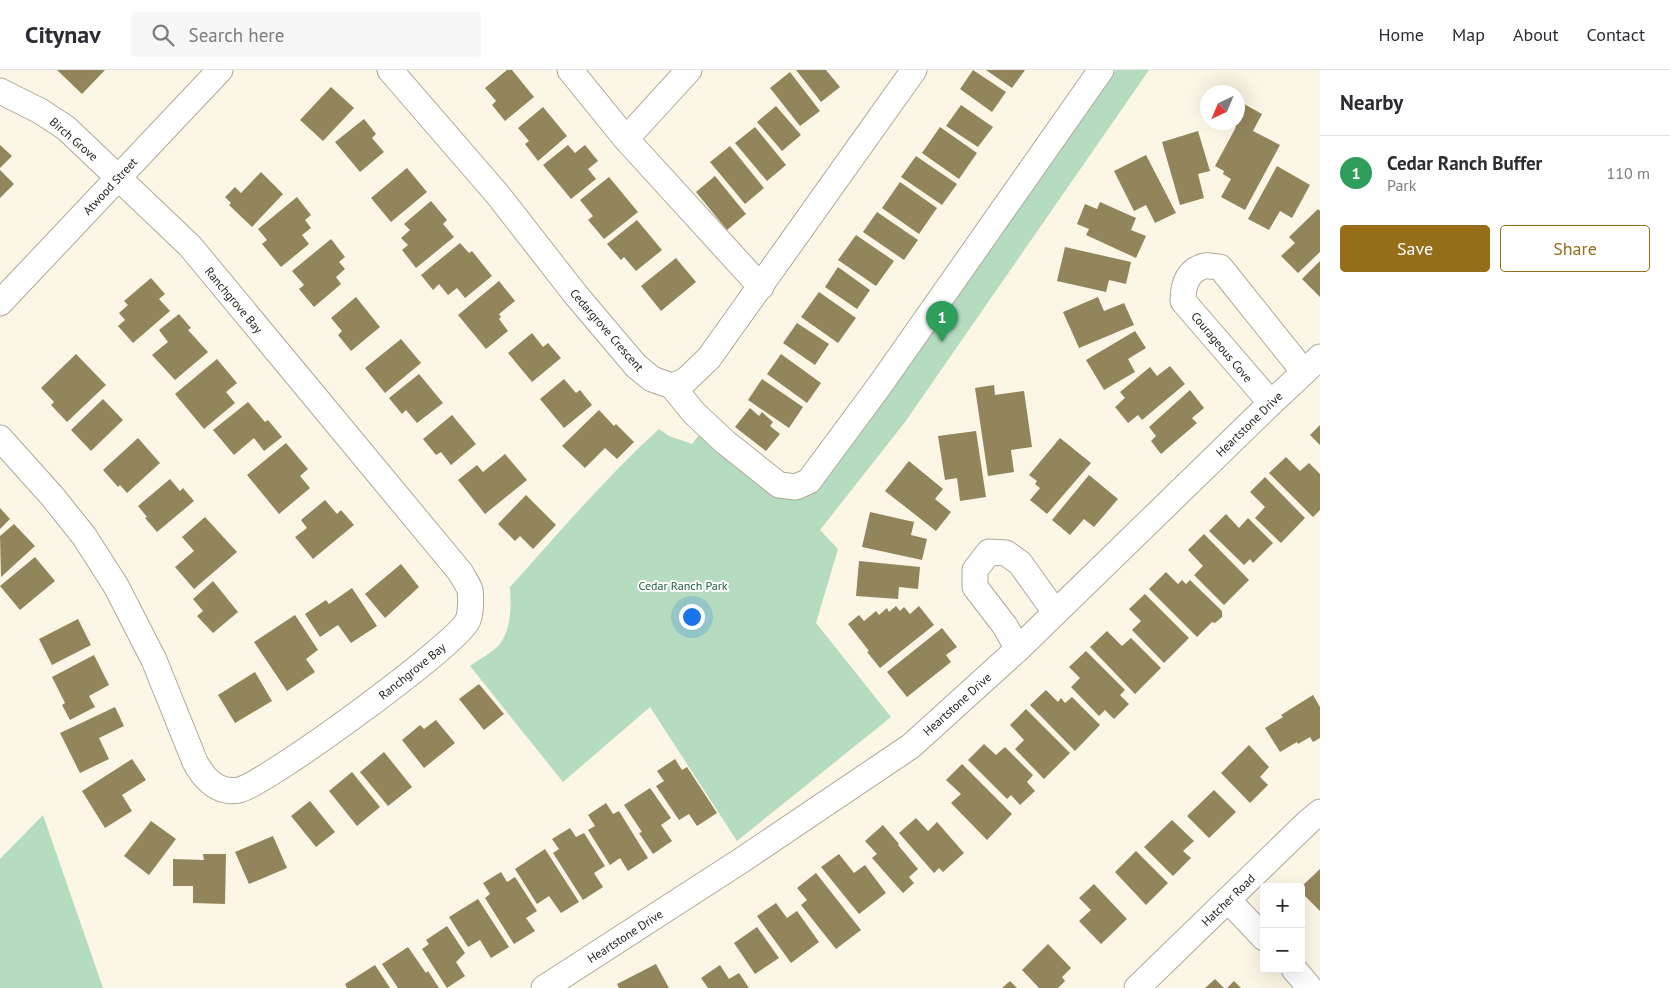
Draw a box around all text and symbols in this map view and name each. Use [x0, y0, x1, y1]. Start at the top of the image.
search box [131, 12, 481, 57]
text: Citynav [25, 19, 101, 50]
icon: search [149, 21, 177, 49]
text: Search here [189, 23, 284, 47]
text: Home [1378, 23, 1424, 46]
text: Map [1452, 23, 1485, 46]
text: About [1513, 23, 1559, 46]
text: Contact [1587, 23, 1645, 46]
north arrow [1200, 85, 1245, 130]
text: Nearby [1340, 89, 1403, 116]
street label: Birch Grove [47, 114, 101, 164]
text: Cedar Ranch Buffer [1387, 151, 1542, 175]
street label: Atwood Street [80, 154, 140, 218]
text: 1 [1351, 163, 1361, 183]
text: 110 m [1607, 163, 1650, 183]
text: Park [1387, 175, 1416, 195]
button: Save [1340, 225, 1490, 272]
button: Share [1500, 225, 1650, 272]
street label: Ranchgrove Bay [202, 264, 266, 336]
street label: Cedargrove Crescent [567, 286, 647, 374]
pin: 1 [926, 301, 958, 342]
street label: Courageous Cove [1188, 309, 1256, 385]
street label: Heartstone Drive [1213, 388, 1285, 460]
park label: Cedar Ranch Park [638, 578, 728, 593]
your location [679, 604, 705, 630]
street label: Ranchgrove Bay [375, 639, 449, 703]
street label: Heartstone Drive [920, 669, 994, 739]
street label: Hatcher Road [1198, 871, 1258, 929]
map controls [1260, 883, 1305, 973]
button: + [1260, 883, 1305, 928]
street label: Heartstone Drive [585, 906, 665, 966]
button: − [1260, 928, 1305, 973]

